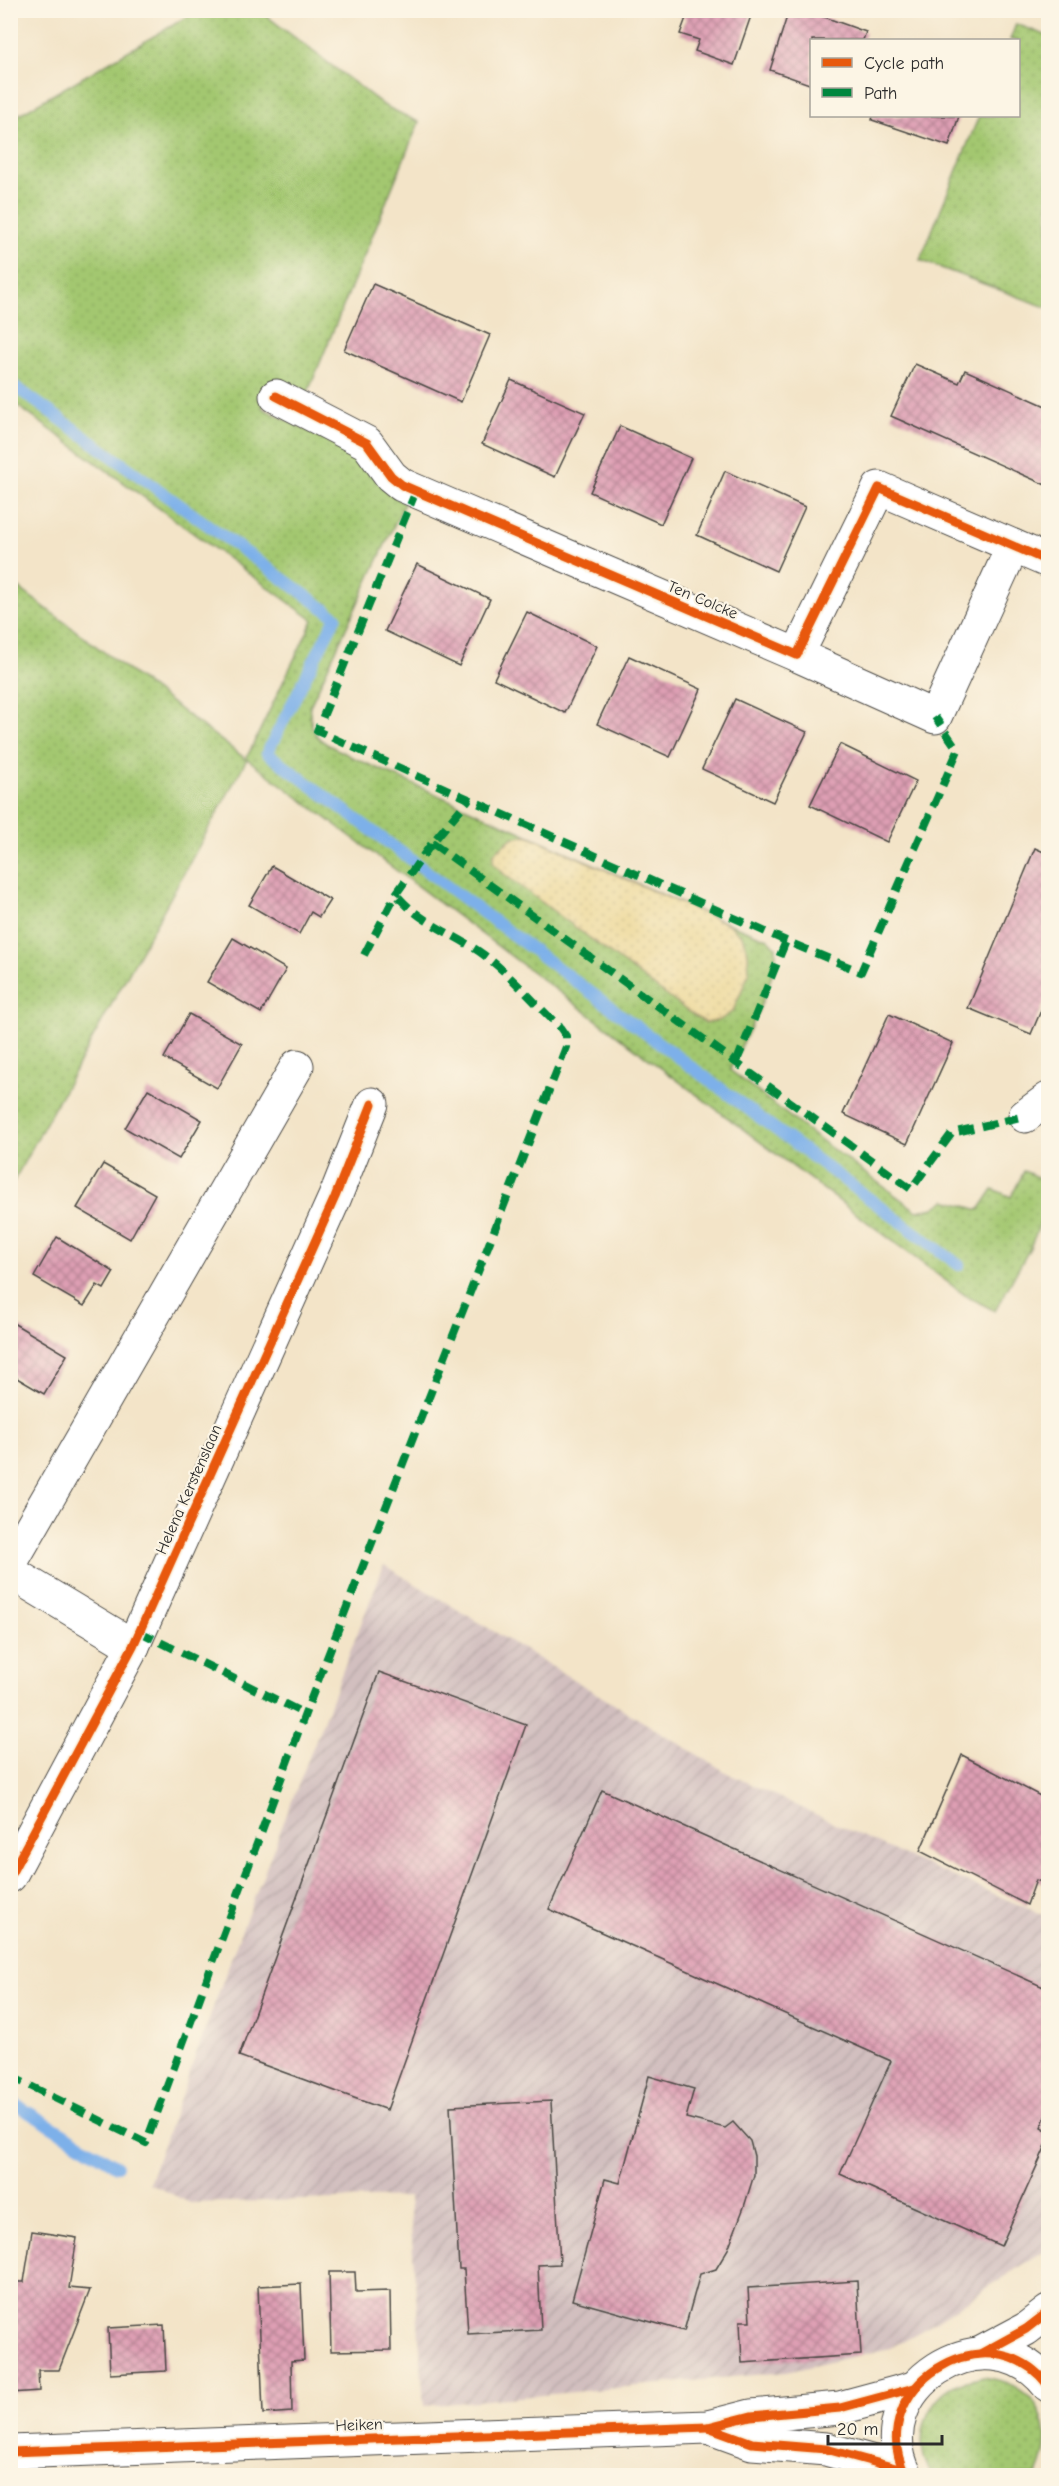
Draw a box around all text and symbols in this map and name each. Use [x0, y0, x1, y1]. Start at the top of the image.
legend [810, 39, 1020, 117]
text: Cycle path [864, 53, 944, 74]
text: Path [864, 83, 897, 104]
street label: Ten Colcke [665, 577, 740, 623]
street label: Helena Kerstenslaan [152, 1422, 226, 1557]
scale bar [828, 2408, 942, 2446]
street label: Heiken [335, 2415, 383, 2435]
text: 20 m [837, 2419, 878, 2440]

